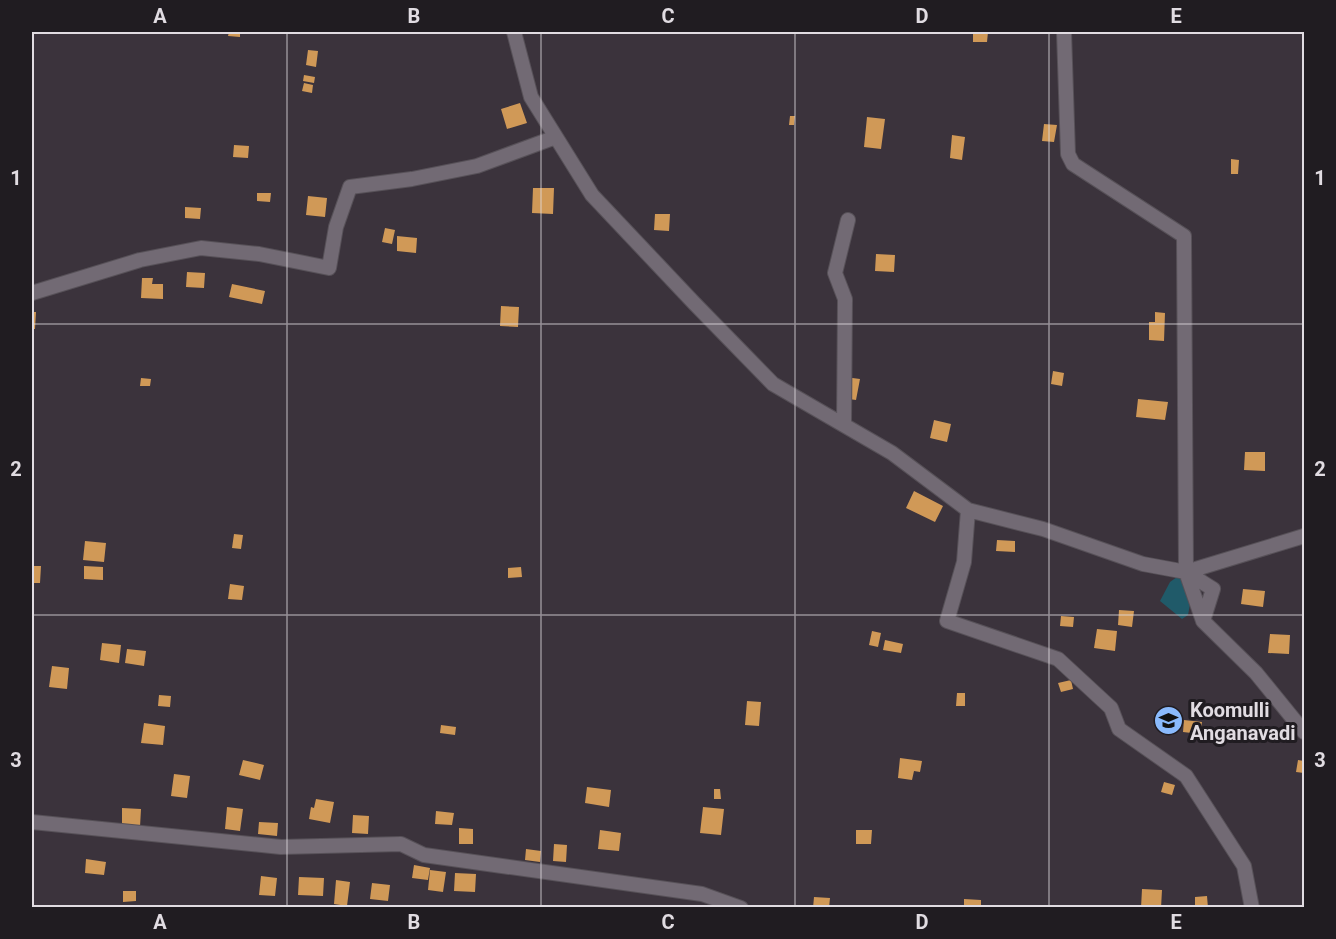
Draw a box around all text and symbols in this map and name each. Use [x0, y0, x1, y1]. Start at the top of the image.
text: A [153, 4, 167, 28]
text: B [408, 4, 420, 28]
text: C [661, 4, 675, 28]
text: D [916, 4, 929, 28]
text: E [1170, 4, 1182, 28]
text: 1 [10, 166, 22, 190]
text: 1 [1314, 166, 1326, 190]
text: 2 [10, 457, 22, 481]
text: 2 [1314, 457, 1326, 481]
place label: Koomulli Anganavadi [1190, 698, 1295, 745]
school or university icon: Koomulli Anganavadi [1153, 705, 1185, 737]
text: 3 [10, 748, 22, 772]
text: 3 [1314, 748, 1326, 772]
text: A [153, 910, 167, 934]
text: B [408, 910, 420, 934]
text: C [661, 910, 675, 934]
text: D [916, 910, 929, 934]
text: E [1170, 910, 1182, 934]

